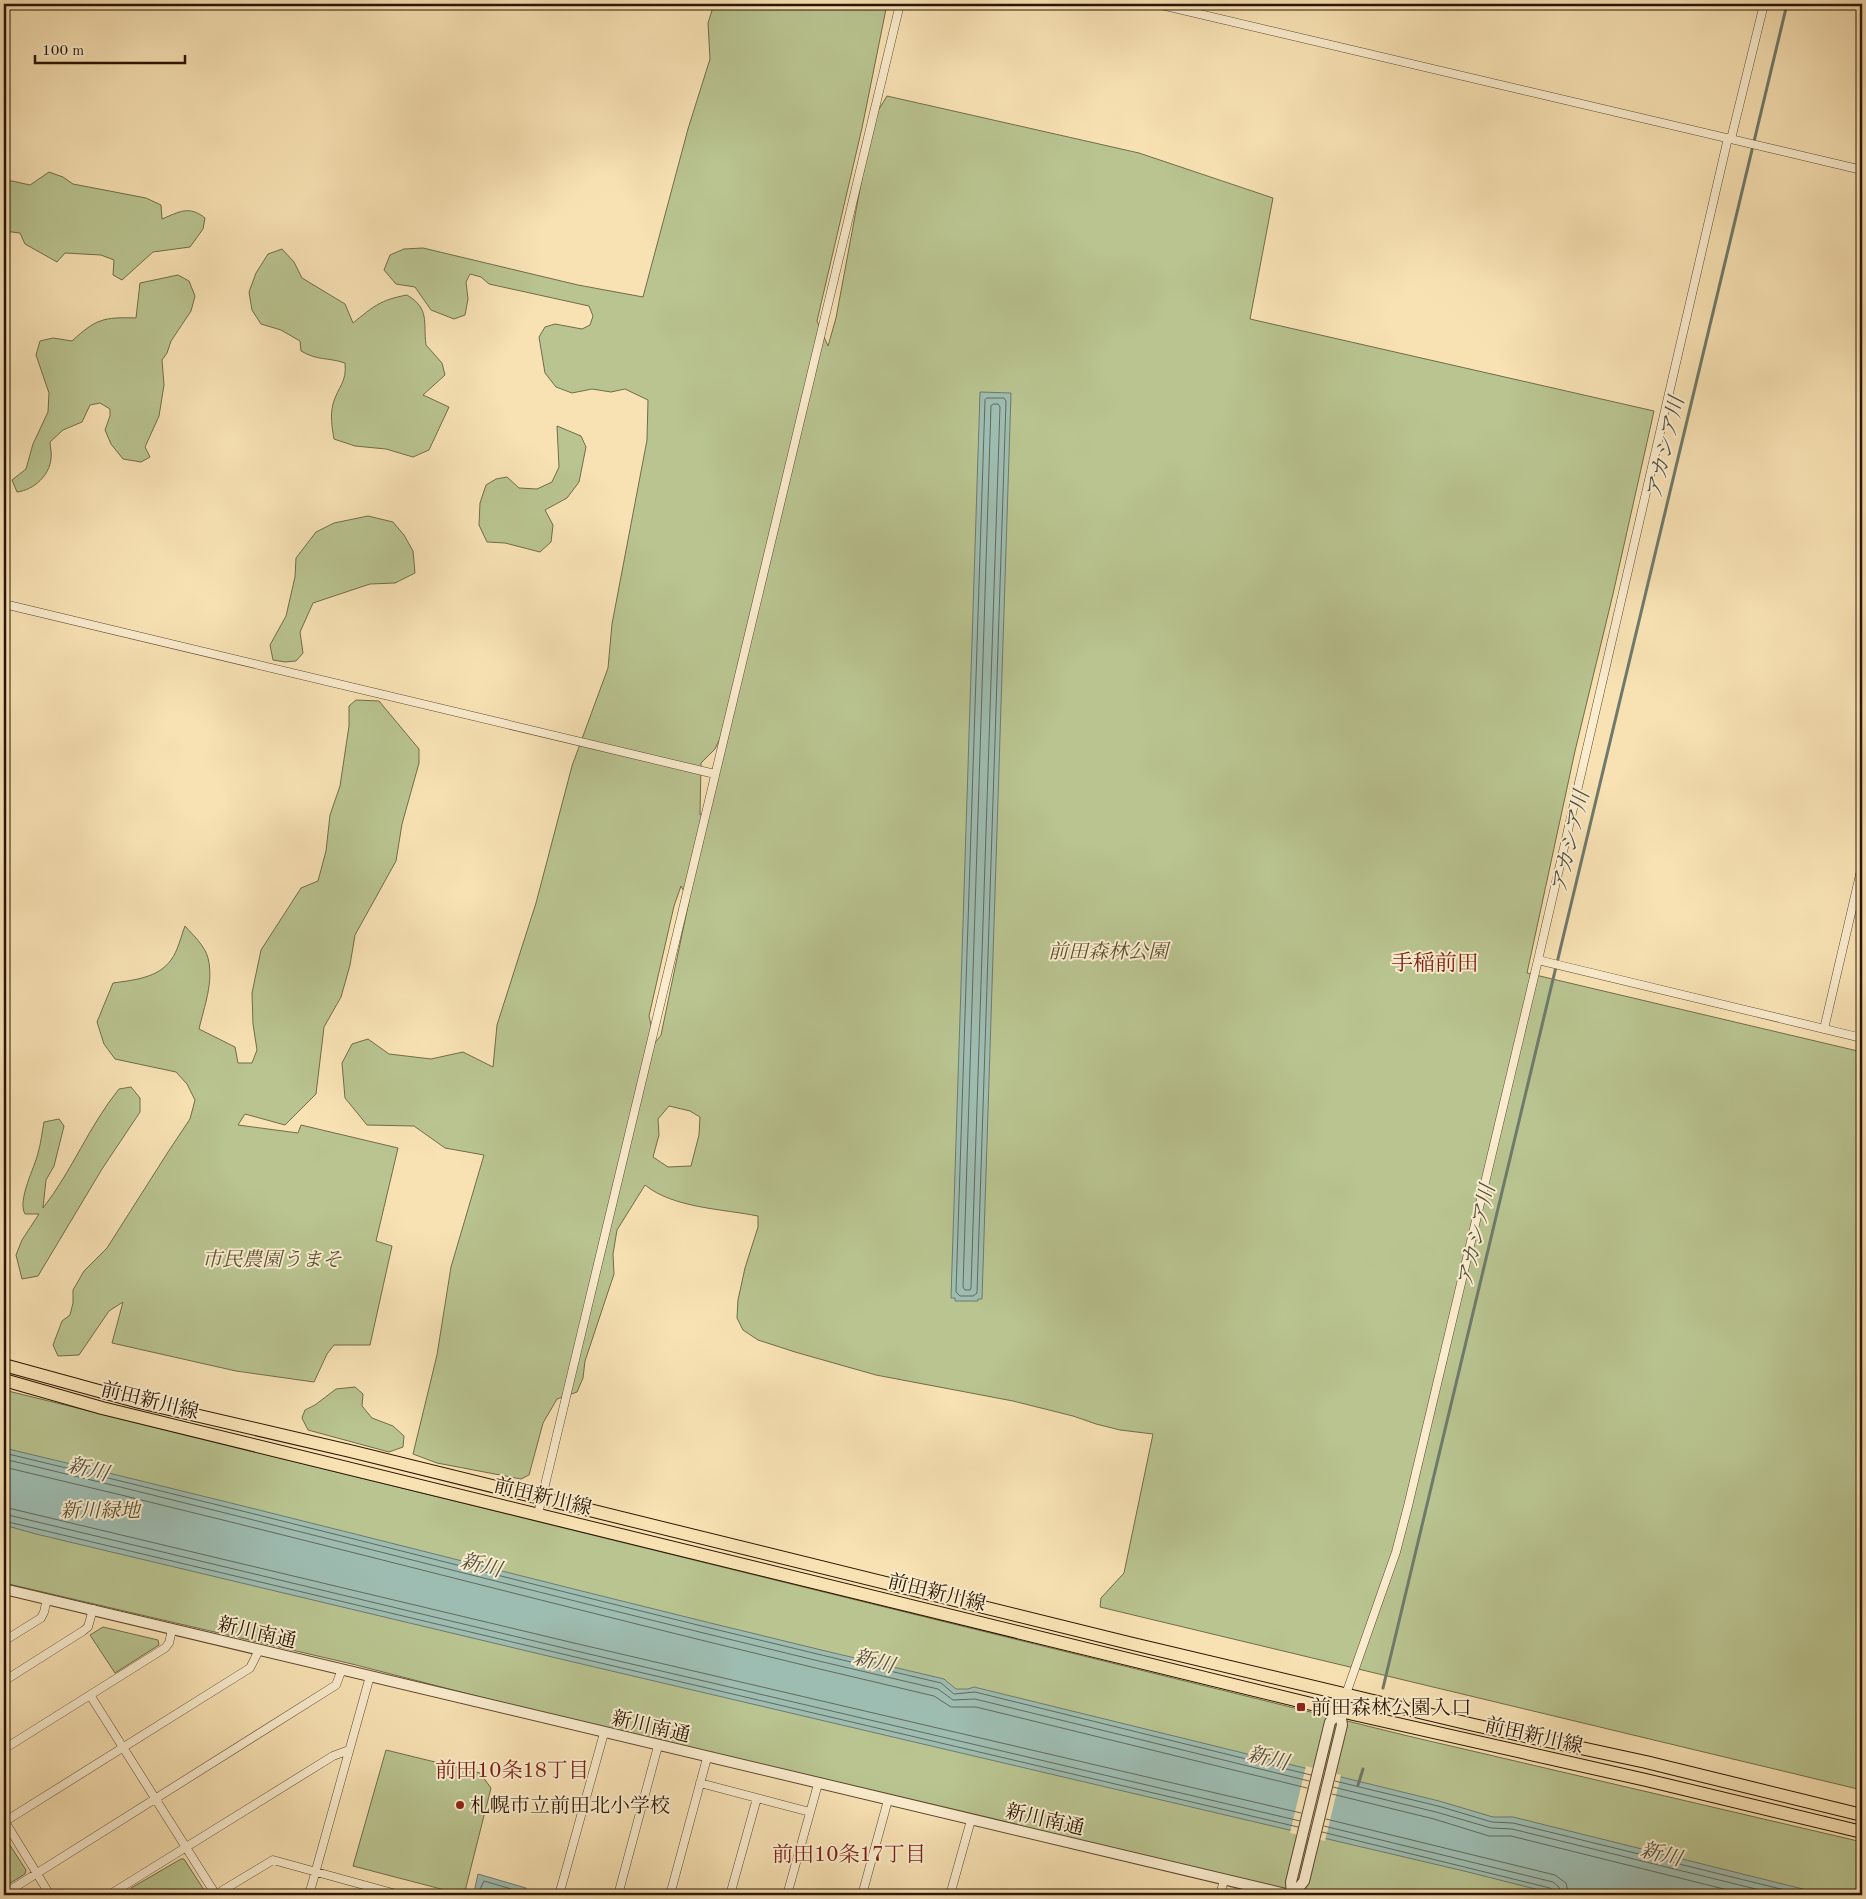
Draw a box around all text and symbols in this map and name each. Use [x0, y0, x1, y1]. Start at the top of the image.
scale bar [35, 32, 185, 64]
text: 100 m [42, 44, 84, 59]
water label: アカシア川 [1643, 393, 1689, 502]
water label: アカシア川 [1548, 787, 1594, 896]
park label: 前田森林公園 [1048, 941, 1171, 963]
district label: 手稲前田 [1391, 951, 1479, 975]
water label: アカシア川 [1454, 1181, 1500, 1290]
park label: 市民農園うまそ [202, 1249, 342, 1271]
street label: 前田新川線 [99, 1378, 201, 1424]
water label: 新川 [65, 1453, 113, 1486]
street label: 前田新川線 [492, 1474, 594, 1520]
park label: 新川緑地 [60, 1500, 142, 1522]
water label: 新川 [458, 1549, 506, 1582]
street label: 前田新川線 [886, 1570, 988, 1616]
street label: 新川南通 [215, 1613, 298, 1653]
water label: 新川 [851, 1645, 899, 1678]
place label: 前田森林公園入口 [1311, 1697, 1471, 1719]
marker: 前田森林公園入口 [1295, 1701, 1307, 1713]
street label: 新川南通 [609, 1707, 692, 1747]
street label: 前田新川線 [1483, 1714, 1585, 1758]
water label: 新川 [1245, 1742, 1293, 1775]
district label: 前田10条18丁目 [435, 1759, 589, 1782]
place label: 札幌市立前田北小学校 [470, 1795, 670, 1817]
marker: 札幌市立前田北小学校 [454, 1799, 466, 1811]
street label: 新川南通 [1003, 1800, 1086, 1840]
water label: 新川 [1638, 1838, 1686, 1871]
district label: 前田10条17丁目 [772, 1843, 926, 1866]

